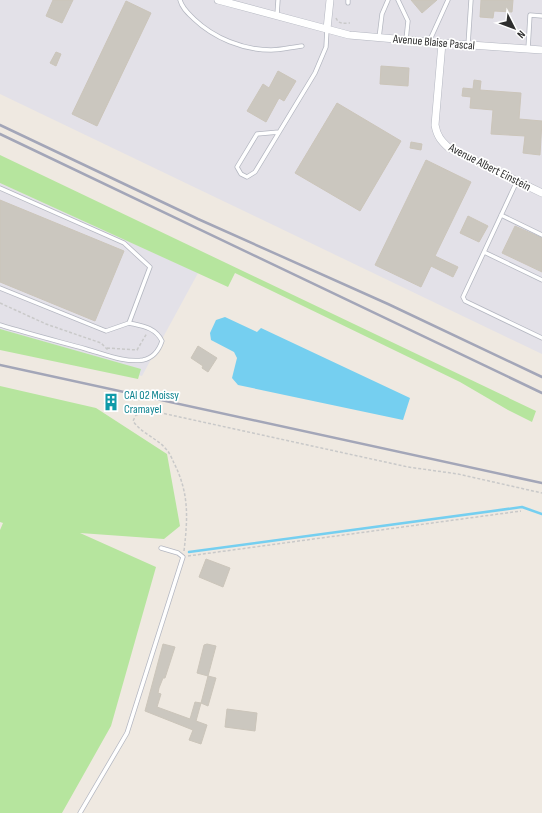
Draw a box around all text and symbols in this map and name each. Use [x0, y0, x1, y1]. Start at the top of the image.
north arrow [494, 8, 534, 48]
text: N [514, 28, 528, 41]
street label: Avenue Blaise Pascal [391, 31, 475, 54]
street label: Avenue Albert Einstein [445, 140, 533, 195]
place label: CAI 02 Moissy Cramayel [124, 388, 179, 417]
building icon: CAI 02 Moissy Cramayel [101, 392, 121, 412]

